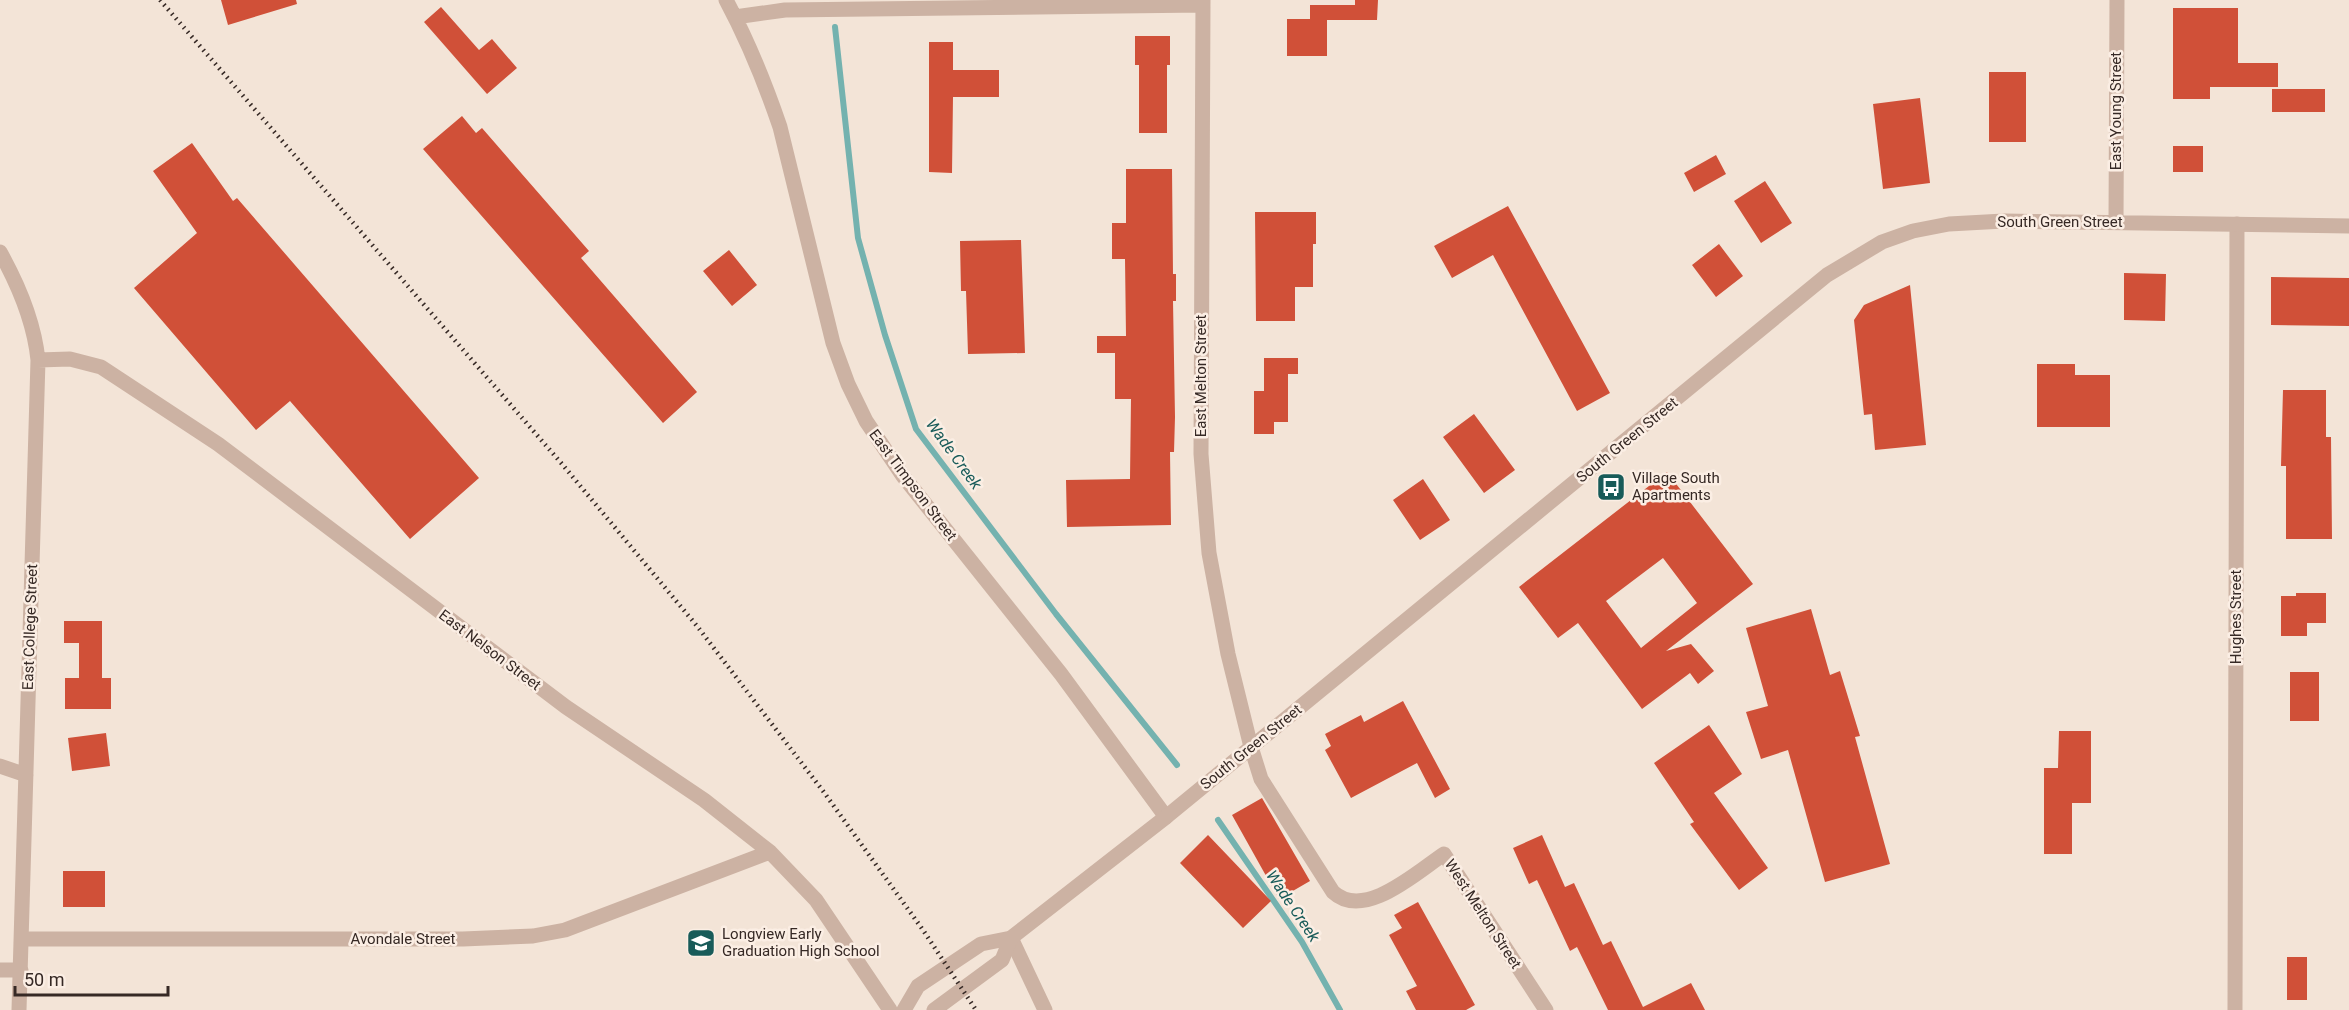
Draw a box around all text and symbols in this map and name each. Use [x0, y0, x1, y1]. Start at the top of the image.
street label: East Young Street [2107, 52, 2125, 170]
street label: South Green Street [1997, 213, 2123, 231]
street label: East Melton Street [1192, 315, 1210, 437]
street label: South Green Street [1573, 394, 1681, 486]
water label: Wade Creek [922, 415, 987, 494]
street label: East Timpson Street [865, 426, 961, 544]
place label: Village South Apartments [1632, 469, 1720, 504]
bus stop icon: Village South Apartments [1595, 471, 1627, 503]
street label: East College Street [19, 563, 41, 690]
street label: Hughes Street [2227, 570, 2245, 664]
street label: East Nelson Street [435, 606, 545, 694]
street label: South Green Street [1197, 701, 1305, 793]
street label: West Melton Street [1441, 856, 1525, 972]
water label: Wade Creek [1262, 867, 1325, 946]
place label: Longview Early Graduation High School [722, 925, 880, 960]
school or university icon: Longview Early Graduation High School [685, 927, 717, 959]
street label: Avondale Street [351, 930, 456, 948]
scale bar [15, 959, 168, 997]
text: 50 m [24, 969, 64, 990]

